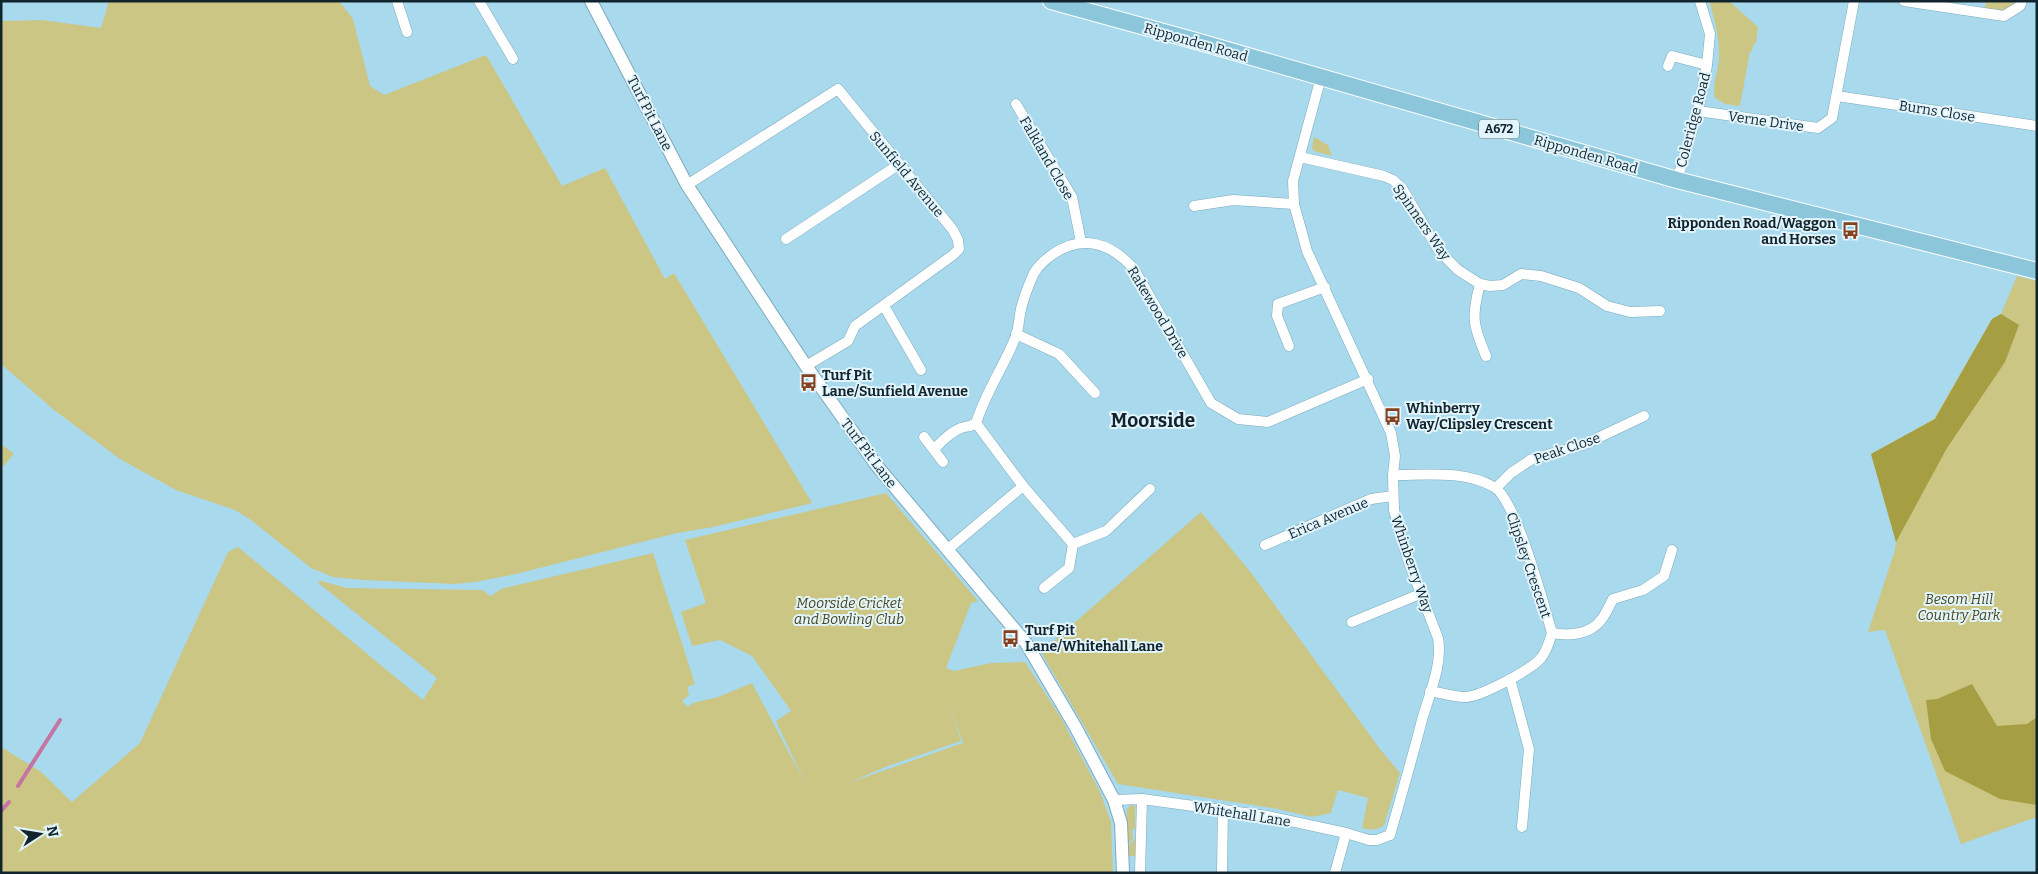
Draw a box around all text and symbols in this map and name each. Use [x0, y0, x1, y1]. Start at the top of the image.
street label: Ripponden Road [1142, 20, 1250, 65]
street label: Coleridge Road [1673, 71, 1714, 170]
street label: Turf Pit Lane [623, 73, 676, 154]
street label: Burns Close [1898, 97, 1976, 126]
street label: Verne Drive [1727, 108, 1805, 135]
street label: Falkland Close [1016, 114, 1077, 203]
road number: A672 [1479, 120, 1519, 138]
street label: Sunfield Avenue [866, 128, 947, 221]
street label: Ripponden Road [1532, 132, 1640, 177]
street label: Spinners Way [1389, 181, 1454, 264]
place label: Ripponden Road/Waggon and Horses [1667, 215, 1836, 248]
bus stop icon: Ripponden Road/Waggon and Horses [1840, 221, 1860, 241]
street label: Rakewood Drive [1123, 263, 1192, 361]
place label: Turf Pit Lane/Sunfield Avenue [822, 367, 968, 400]
bus stop icon: Turf Pit Lane/Sunfield Avenue [798, 373, 818, 393]
place label: Whinberry Way/Clipsley Crescent [1406, 400, 1553, 433]
bus stop icon: Whinberry Way/Clipsley Crescent [1382, 406, 1402, 426]
district label: Moorside [1111, 409, 1195, 432]
street label: Turf Pit Lane [837, 415, 900, 491]
street label: Peak Close [1532, 429, 1603, 468]
street label: Erica Avenue [1286, 494, 1371, 543]
street label: Clipsley Crescent [1502, 510, 1555, 620]
street label: Whinberry Way [1387, 513, 1436, 616]
park label: Besom Hill Country Park [1918, 591, 2001, 624]
park label: Moorside Cricket and Bowling Club [794, 595, 904, 628]
place label: Turf Pit Lane/Whitehall Lane [1025, 622, 1163, 655]
bus stop icon: Turf Pit Lane/Whitehall Lane [1001, 628, 1021, 648]
street label: Whitehall Lane [1192, 798, 1292, 831]
north arrow [15, 809, 65, 859]
text: N [43, 824, 62, 839]

